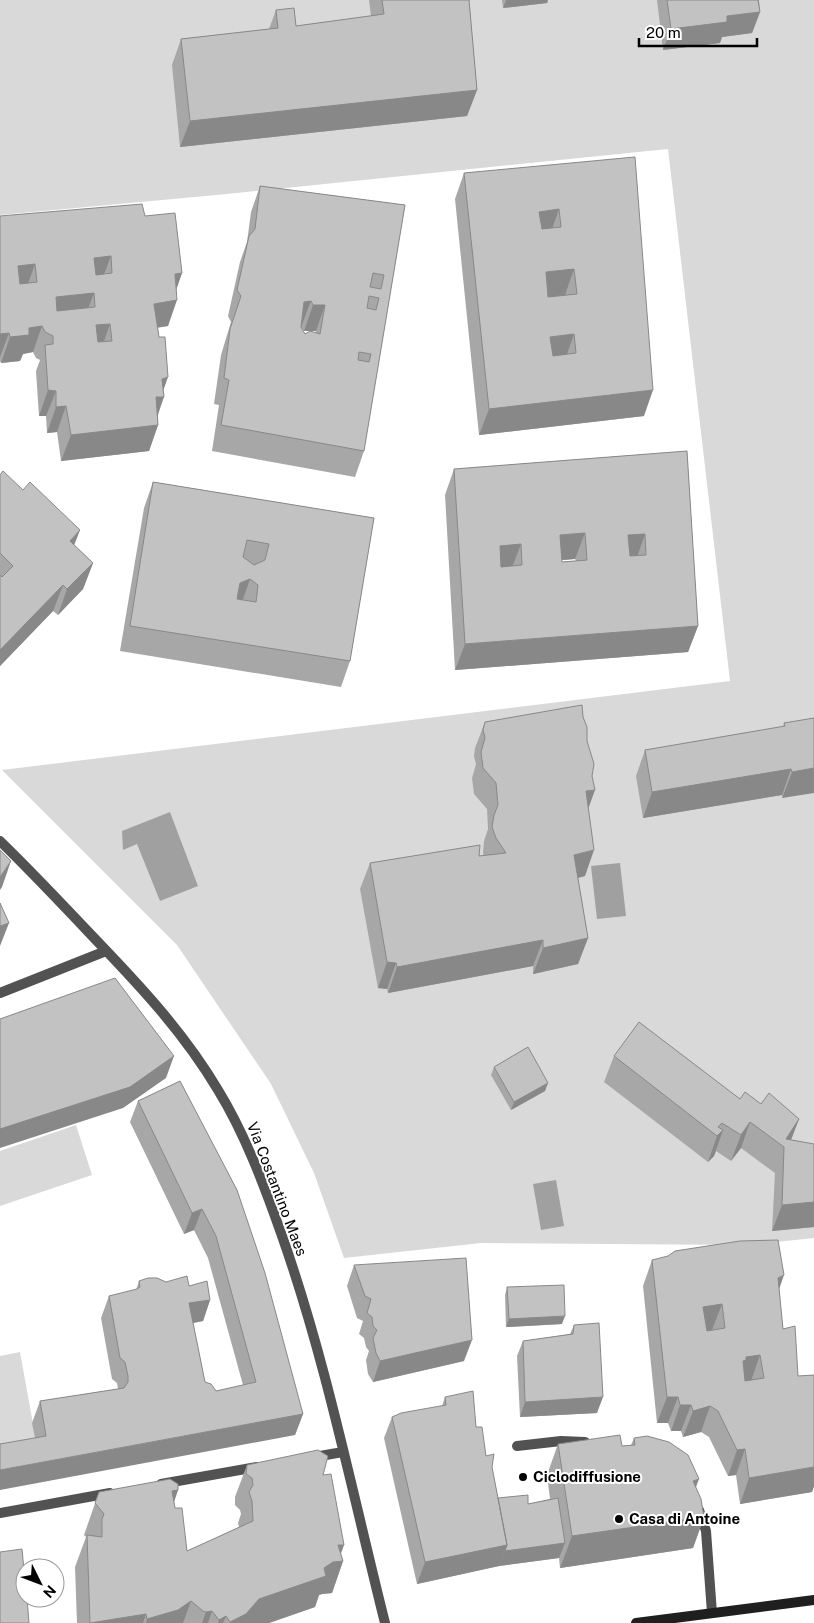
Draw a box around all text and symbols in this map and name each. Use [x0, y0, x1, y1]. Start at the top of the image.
scale bar [639, 15, 756, 47]
text: 20 m [646, 24, 681, 41]
street label: Via Costantino Maes [244, 1119, 311, 1258]
place label: Ciclodiffusione [533, 1468, 641, 1485]
marker: Ciclodiffusione [517, 1471, 529, 1483]
place label: Casa di Antoine [629, 1510, 740, 1527]
marker: Casa di Antoine [613, 1513, 625, 1525]
north arrow [15, 1558, 65, 1608]
text: N [40, 1582, 59, 1601]

